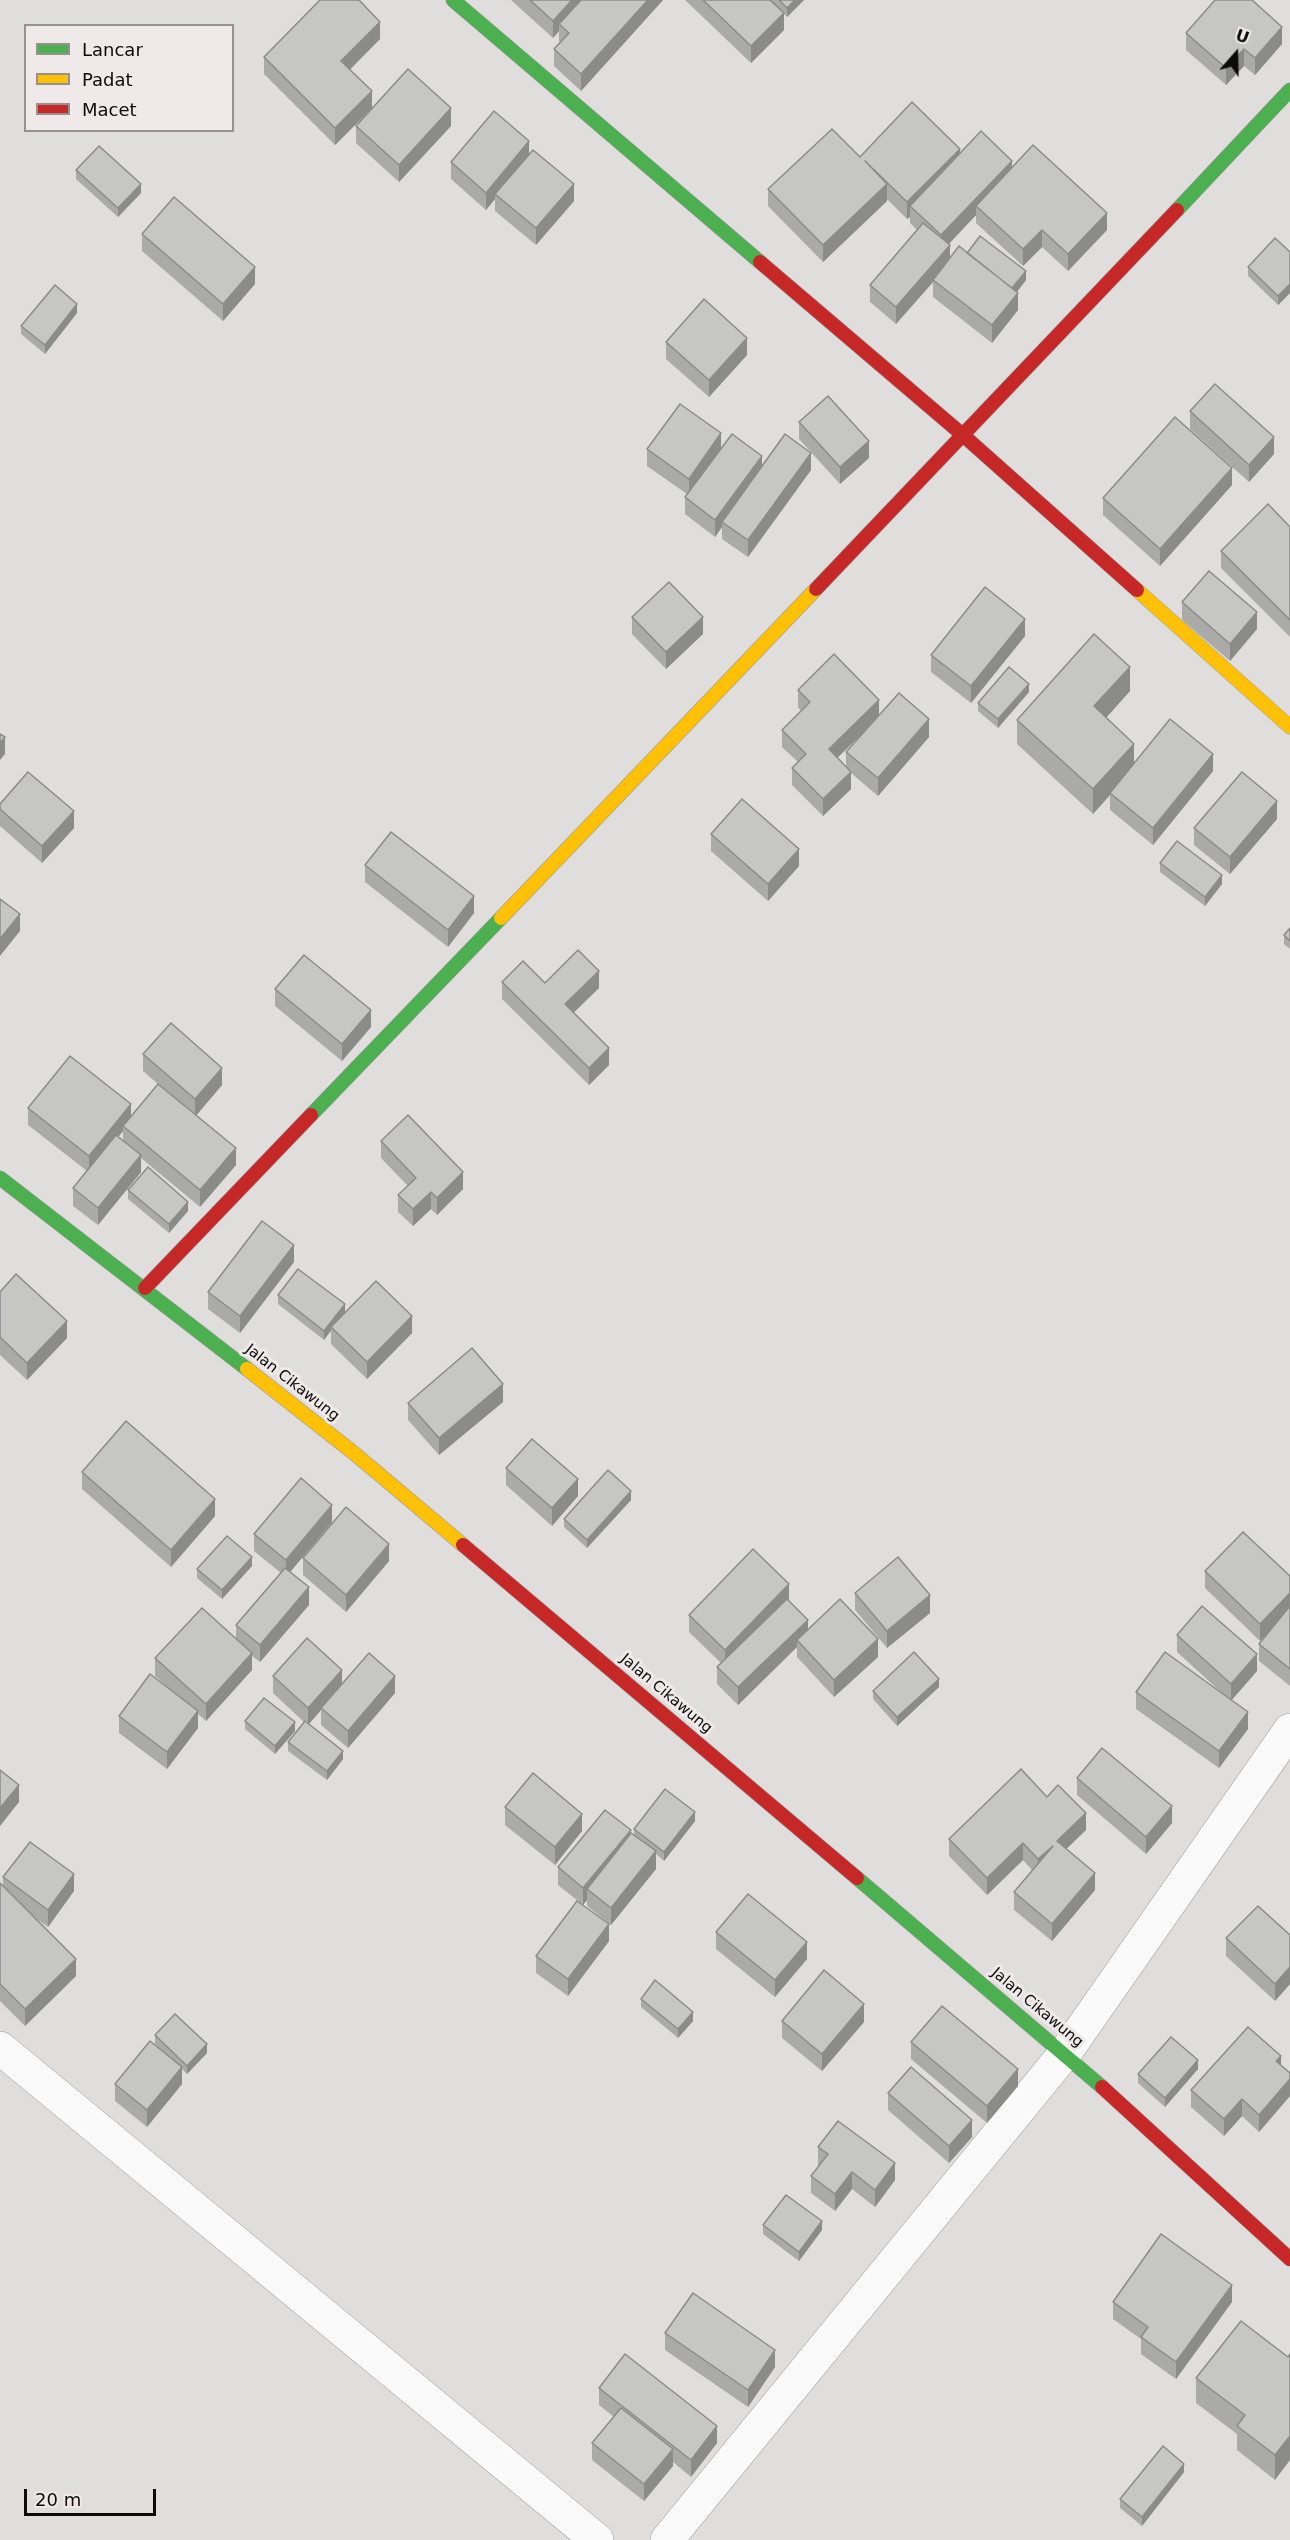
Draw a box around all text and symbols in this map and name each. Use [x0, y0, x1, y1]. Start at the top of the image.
legend [24, 24, 234, 132]
north arrow [1206, 24, 1266, 84]
text: U [1233, 25, 1252, 48]
text: Lancar [82, 39, 143, 60]
text: Padat [82, 69, 133, 90]
text: Macet [82, 99, 137, 120]
street label: Jalan Cikawung [241, 1341, 343, 1425]
street label: Jalan Cikawung [616, 1650, 716, 1738]
street label: Jalan Cikawung [987, 1964, 1087, 2052]
scale bar [27, 2477, 159, 2515]
text: 20 m [35, 2489, 81, 2510]

